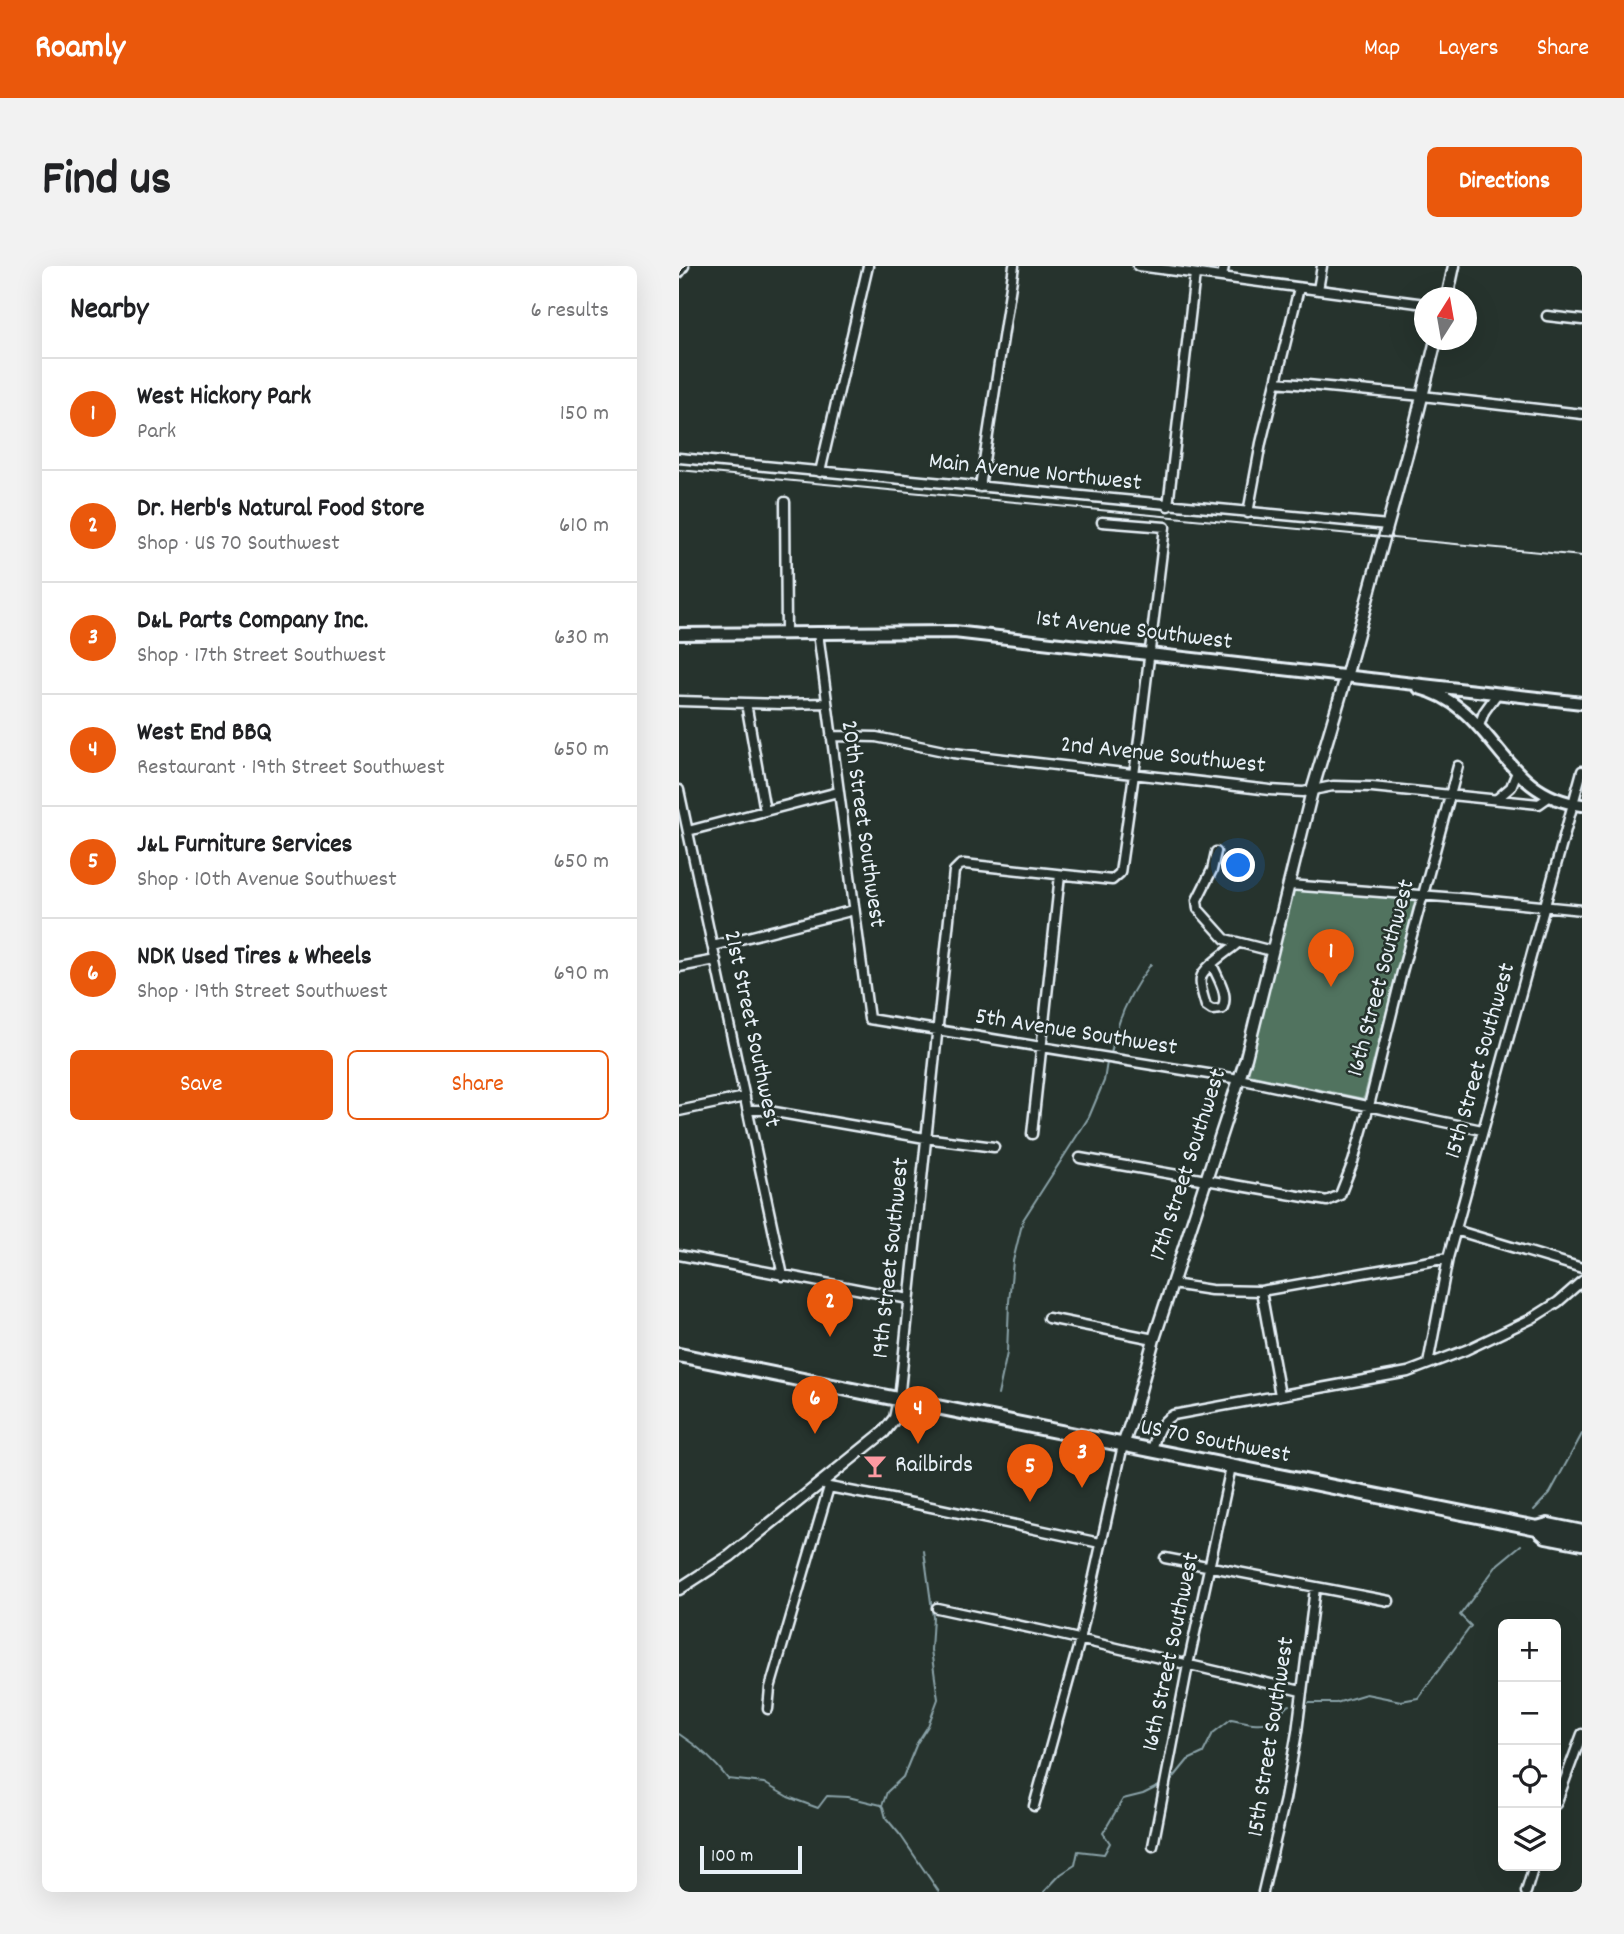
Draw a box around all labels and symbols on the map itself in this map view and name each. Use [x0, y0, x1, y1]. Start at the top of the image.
north arrow [1414, 287, 1477, 350]
street label: Main Avenue Northwest [927, 445, 1143, 501]
street label: 1st Avenue Southwest [1034, 602, 1234, 660]
street label: 20th Street Southwest [831, 718, 893, 930]
street label: 2nd Avenue Southwest [1059, 728, 1267, 784]
your location [1221, 848, 1255, 882]
street label: 16th Street Southwest [1339, 876, 1425, 1080]
street label: 21st Street Southwest [714, 927, 788, 1131]
pin: 1 [1308, 929, 1354, 987]
street label: 15th Street Southwest [1437, 959, 1525, 1163]
street label: 5th Avenue Southwest [973, 1000, 1180, 1066]
street label: 17th Street Southwest [1142, 1064, 1236, 1265]
street label: 19th Street Southwest [865, 1156, 919, 1360]
pin: 2 [807, 1279, 853, 1337]
pin: 6 [792, 1376, 838, 1434]
pin: 4 [895, 1386, 941, 1444]
street label: US 70 Southwest [1137, 1411, 1293, 1473]
pin: 3 [1059, 1430, 1105, 1488]
pin: 5 [1007, 1444, 1053, 1502]
place label: Railbirds [895, 1449, 973, 1483]
bar icon: Railbirds [861, 1452, 889, 1480]
street label: 16th Street Southwest [1134, 1549, 1210, 1755]
street label: 15th Street Southwest [1239, 1634, 1305, 1839]
scale bar [700, 1843, 801, 1875]

